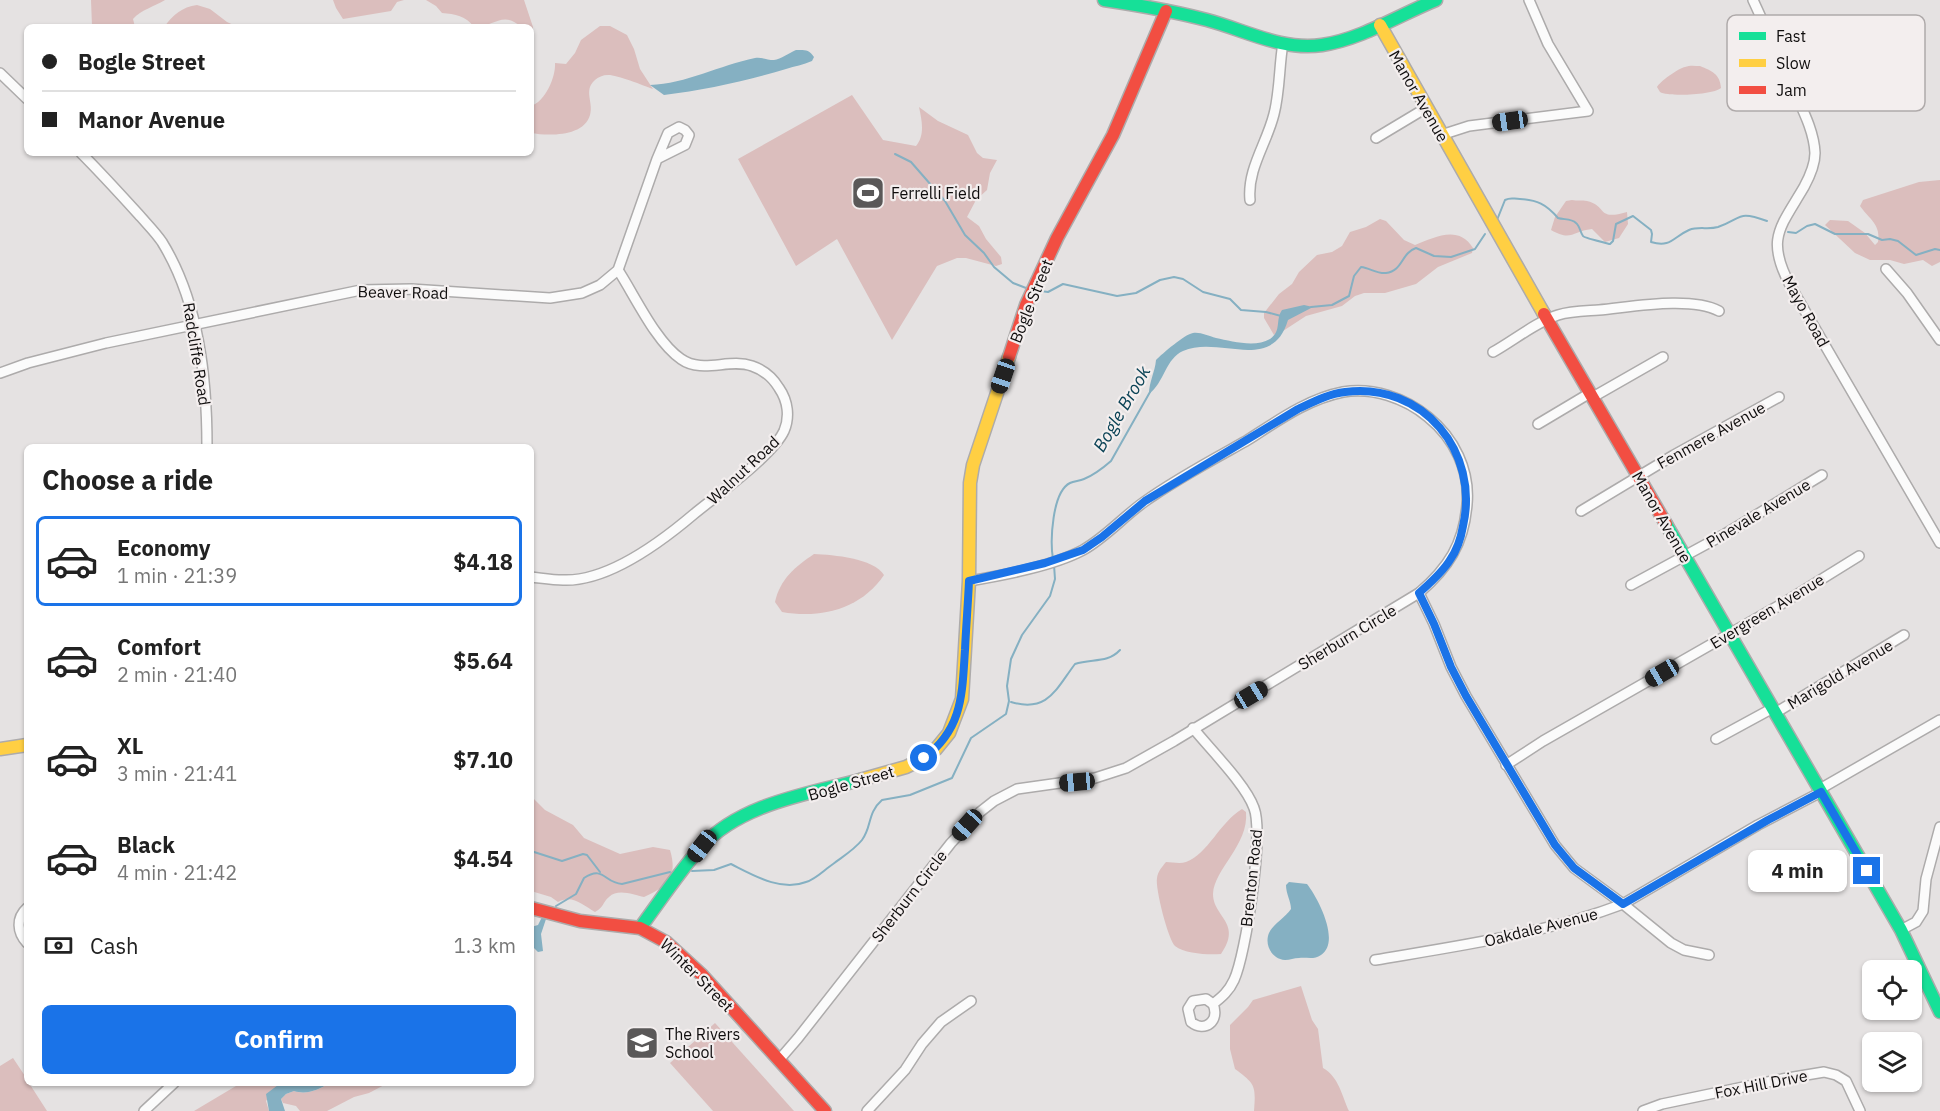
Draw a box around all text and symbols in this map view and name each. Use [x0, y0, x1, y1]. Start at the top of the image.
legend [1727, 15, 1925, 111]
text: Fast [1776, 26, 1806, 46]
text: Bogle Street [78, 47, 205, 76]
street label: Manor Avenue [1385, 47, 1453, 146]
text: Slow [1776, 53, 1811, 73]
text: Jam [1776, 80, 1807, 100]
text: Manor Avenue [78, 105, 225, 134]
car [1491, 110, 1529, 132]
sports icon: Ferrelli Field [850, 175, 886, 211]
place label: Ferrelli Field [891, 183, 981, 203]
street label: Bogle Street [1005, 256, 1057, 346]
street label: Mayo Road [1778, 272, 1834, 350]
street label: Beaver Road [358, 281, 448, 303]
street label: Radcliffe Road [179, 301, 215, 407]
car [989, 356, 1017, 396]
water label: Bogle Brook [1088, 361, 1156, 456]
street label: Fenmere Avenue [1653, 397, 1769, 473]
street label: Walnut Road [703, 432, 783, 508]
text: Choose a ride [42, 462, 213, 497]
street label: Manor Avenue [1628, 468, 1696, 567]
street label: Pinevale Avenue [1702, 474, 1814, 552]
text: Economy [117, 533, 211, 562]
icon: car [45, 534, 99, 588]
text: $4.18 [453, 547, 513, 576]
text: 1 min · 21:39 [117, 562, 237, 589]
street label: Evergreen Avenue [1706, 569, 1828, 653]
street label: Sherburn Circle [1294, 600, 1400, 674]
text: Comfort [117, 632, 201, 661]
icon: car [45, 633, 99, 687]
street label: Marigold Avenue [1784, 635, 1897, 713]
text: $5.64 [453, 646, 513, 675]
car [1642, 656, 1682, 690]
text: 2 min · 21:40 [117, 661, 237, 688]
car [1231, 678, 1271, 712]
text: XL [117, 731, 143, 760]
icon: car [45, 732, 99, 786]
route start [910, 744, 937, 771]
text: $7.10 [453, 745, 513, 774]
text: 3 min · 21:41 [117, 760, 237, 787]
street label: Bogle Street [806, 761, 896, 805]
car [1058, 771, 1096, 793]
car [948, 806, 986, 844]
car [684, 826, 720, 866]
street label: Brenton Road [1236, 828, 1266, 928]
text: Black [117, 830, 175, 859]
icon: car [45, 831, 99, 885]
text: $4.54 [453, 844, 513, 873]
street label: Sherburn Circle [867, 846, 951, 946]
callout: 4 min [1747, 850, 1846, 892]
text: 4 min [1771, 857, 1824, 884]
route end [1853, 857, 1880, 884]
text: 4 min · 21:42 [117, 859, 237, 886]
street label: Oakdale Avenue [1482, 903, 1600, 951]
icon: cash [42, 929, 75, 962]
text: Cash [90, 931, 139, 960]
text: 1.3 km [454, 932, 516, 959]
street label: Winter Street [656, 934, 738, 1016]
map controls [1862, 960, 1922, 1092]
button: locate [1862, 960, 1922, 1020]
button: Confirm [42, 1005, 516, 1074]
place label: The Rivers School [665, 1024, 740, 1062]
school or university icon: The Rivers School [624, 1025, 660, 1061]
button: layers [1862, 1032, 1922, 1092]
street label: Fox Hill Drive [1713, 1065, 1809, 1103]

